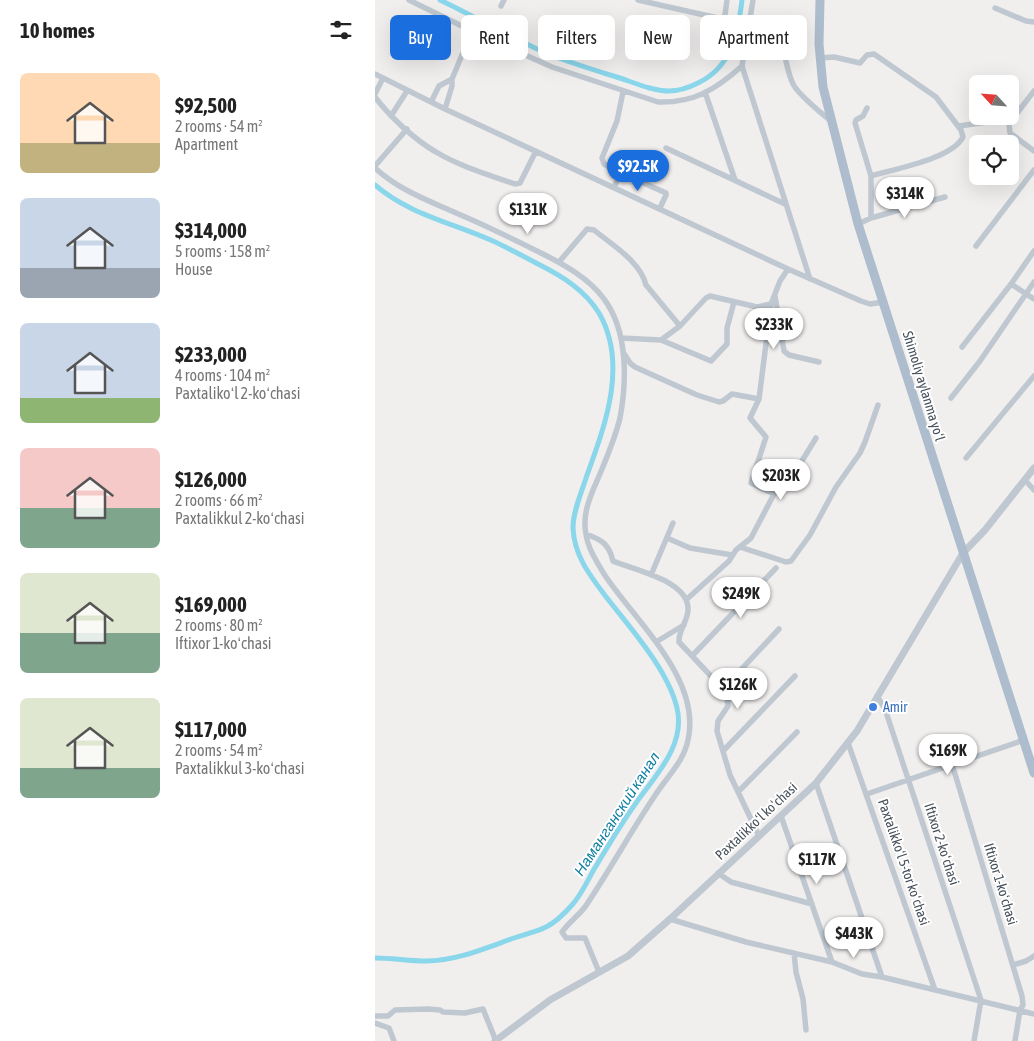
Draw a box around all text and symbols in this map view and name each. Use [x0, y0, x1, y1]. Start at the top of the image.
chip: Buy [390, 15, 451, 60]
chip: Rent [461, 15, 528, 60]
chip: Filters [538, 15, 615, 60]
chip: New [625, 15, 690, 60]
chip: Apartment [700, 15, 807, 60]
icon: filters [327, 16, 355, 44]
text: 10 homes [20, 18, 95, 42]
north arrow [969, 75, 1019, 125]
map controls [969, 75, 1019, 185]
icon: home [60, 93, 120, 153]
text: $92,500 [175, 93, 237, 117]
text: 2 rooms · 54 m² [175, 117, 263, 135]
text: Apartment [175, 135, 238, 153]
button: locate [969, 135, 1019, 185]
pin: $92.5K [597, 150, 679, 192]
text: $92.5K [618, 157, 658, 175]
pin: $314K [870, 176, 940, 219]
text: $314K [886, 184, 924, 202]
pin: $131K [493, 192, 563, 235]
text: $131K [509, 200, 547, 218]
icon: home [60, 218, 120, 278]
text: $314,000 [175, 218, 247, 242]
text: 5 rooms · 158 m² [175, 242, 270, 260]
text: House [175, 260, 212, 278]
pin: $233K [739, 308, 809, 350]
text: $233K [755, 315, 793, 333]
street label: Shimoliy aylanma yoʻl [900, 329, 948, 443]
text: $233,000 [175, 342, 247, 366]
icon: home [60, 343, 120, 403]
text: 4 rooms · 104 m² [175, 366, 270, 384]
text: Paxtalikoʻl 2-koʻchasi [175, 384, 300, 402]
pin: $203K [746, 458, 816, 501]
text: $203K [762, 466, 800, 484]
text: $126,000 [175, 467, 247, 491]
icon: home [60, 468, 120, 528]
text: 2 rooms · 66 m² [175, 491, 263, 509]
text: Paxtalikkul 2-koʻchasi [175, 509, 304, 527]
pin: $249K [706, 576, 776, 619]
text: $249K [722, 584, 760, 602]
text: $169,000 [175, 592, 247, 616]
icon: home [60, 593, 120, 653]
text: 2 rooms · 80 m² [175, 616, 263, 634]
text: Iftixor 1-koʻchasi [175, 634, 271, 652]
pin: $126K [703, 668, 773, 710]
text: $126K [719, 675, 757, 693]
place label: Amir [883, 699, 908, 715]
marker: Amir [867, 701, 879, 713]
text: $117,000 [175, 717, 247, 741]
icon: home [60, 718, 120, 778]
pin: $169K [913, 734, 983, 776]
text: 2 rooms · 54 m² [175, 741, 263, 759]
text: $169K [929, 741, 967, 759]
water label: Наманганский канал [570, 748, 663, 879]
text: Paxtalikkul 3-koʻchasi [175, 759, 304, 777]
street label: Paxtalikkoʻl koʻchasi [712, 779, 800, 863]
street label: Paxtalikkoʻl 5-tor koʻchasi [875, 797, 933, 927]
street label: Iftixor 2-koʻchasi [921, 801, 963, 887]
street label: Iftixor 1-koʻchasi [981, 841, 1021, 927]
pin: $117K [782, 842, 852, 885]
text: $117K [798, 850, 836, 868]
pin: $443K [819, 916, 889, 959]
text: $443K [835, 924, 873, 942]

